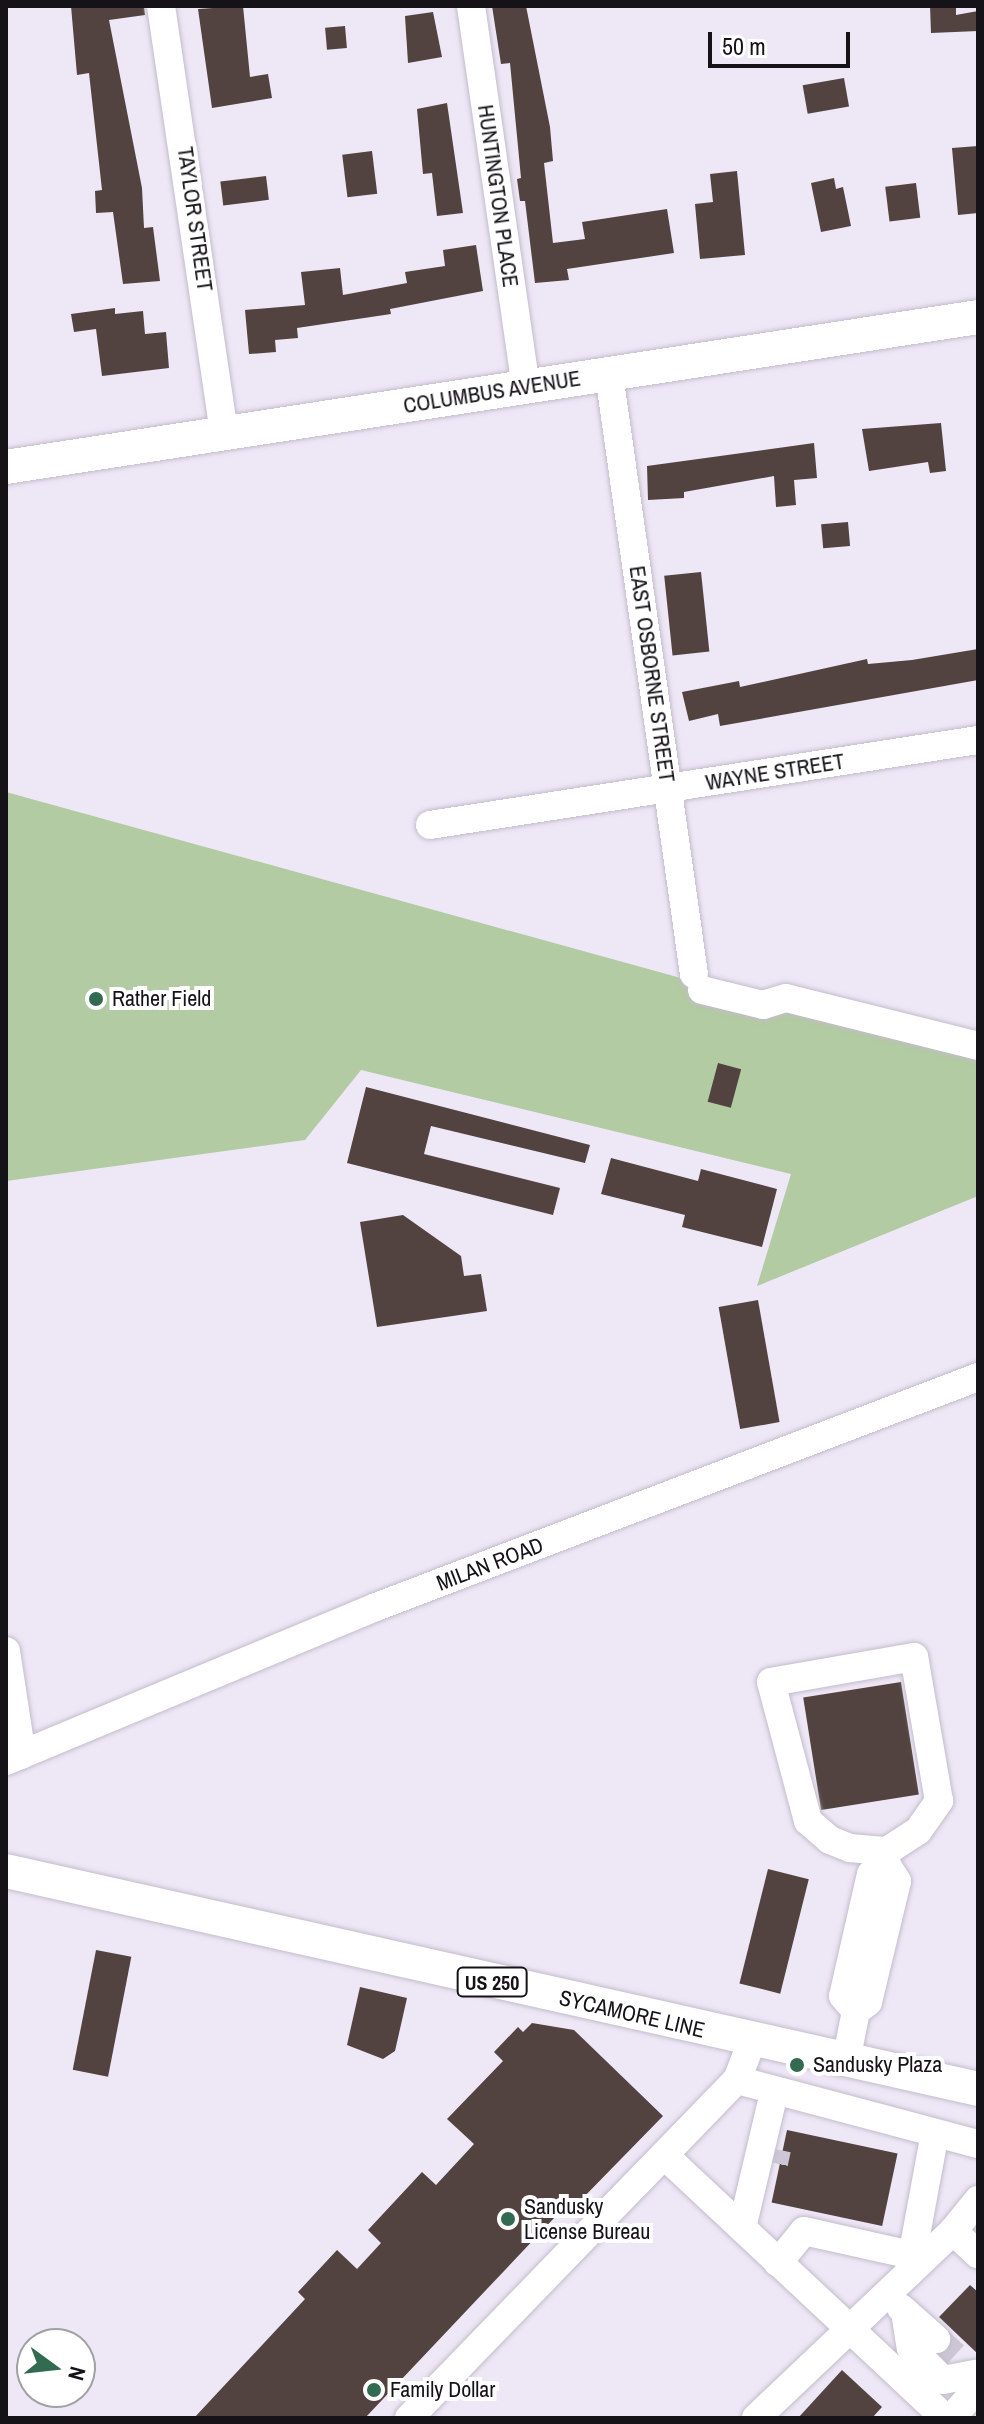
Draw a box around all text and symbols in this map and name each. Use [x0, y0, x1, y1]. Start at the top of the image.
scale bar [712, 16, 854, 66]
text: 50 m [722, 30, 766, 62]
street label: HUNTINGTON PLACE [472, 103, 524, 289]
street label: TAYLOR STREET [172, 145, 218, 293]
street label: COLUMBUS AVENUE [401, 365, 583, 419]
street label: EAST OSBORNE STREET [624, 564, 680, 784]
street label: WAYNE STREET [704, 748, 846, 796]
place label: Rather Field [112, 986, 211, 1012]
marker: Rather Field [87, 990, 105, 1008]
street label: MILAN ROAD [433, 1532, 547, 1596]
road number: US 250 [456, 1966, 528, 1998]
street label: SYCAMORE LINE [557, 1984, 707, 2044]
place label: Sandusky Plaza [813, 2052, 942, 2078]
marker: Sandusky Plaza [788, 2056, 806, 2074]
place label: Sandusky License Bureau [524, 2193, 650, 2244]
marker: Sandusky License Bureau [499, 2210, 517, 2228]
north arrow [16, 2328, 96, 2408]
text: N [61, 2364, 93, 2384]
place label: Family Dollar [390, 2377, 495, 2403]
marker: Family Dollar [365, 2381, 383, 2399]

